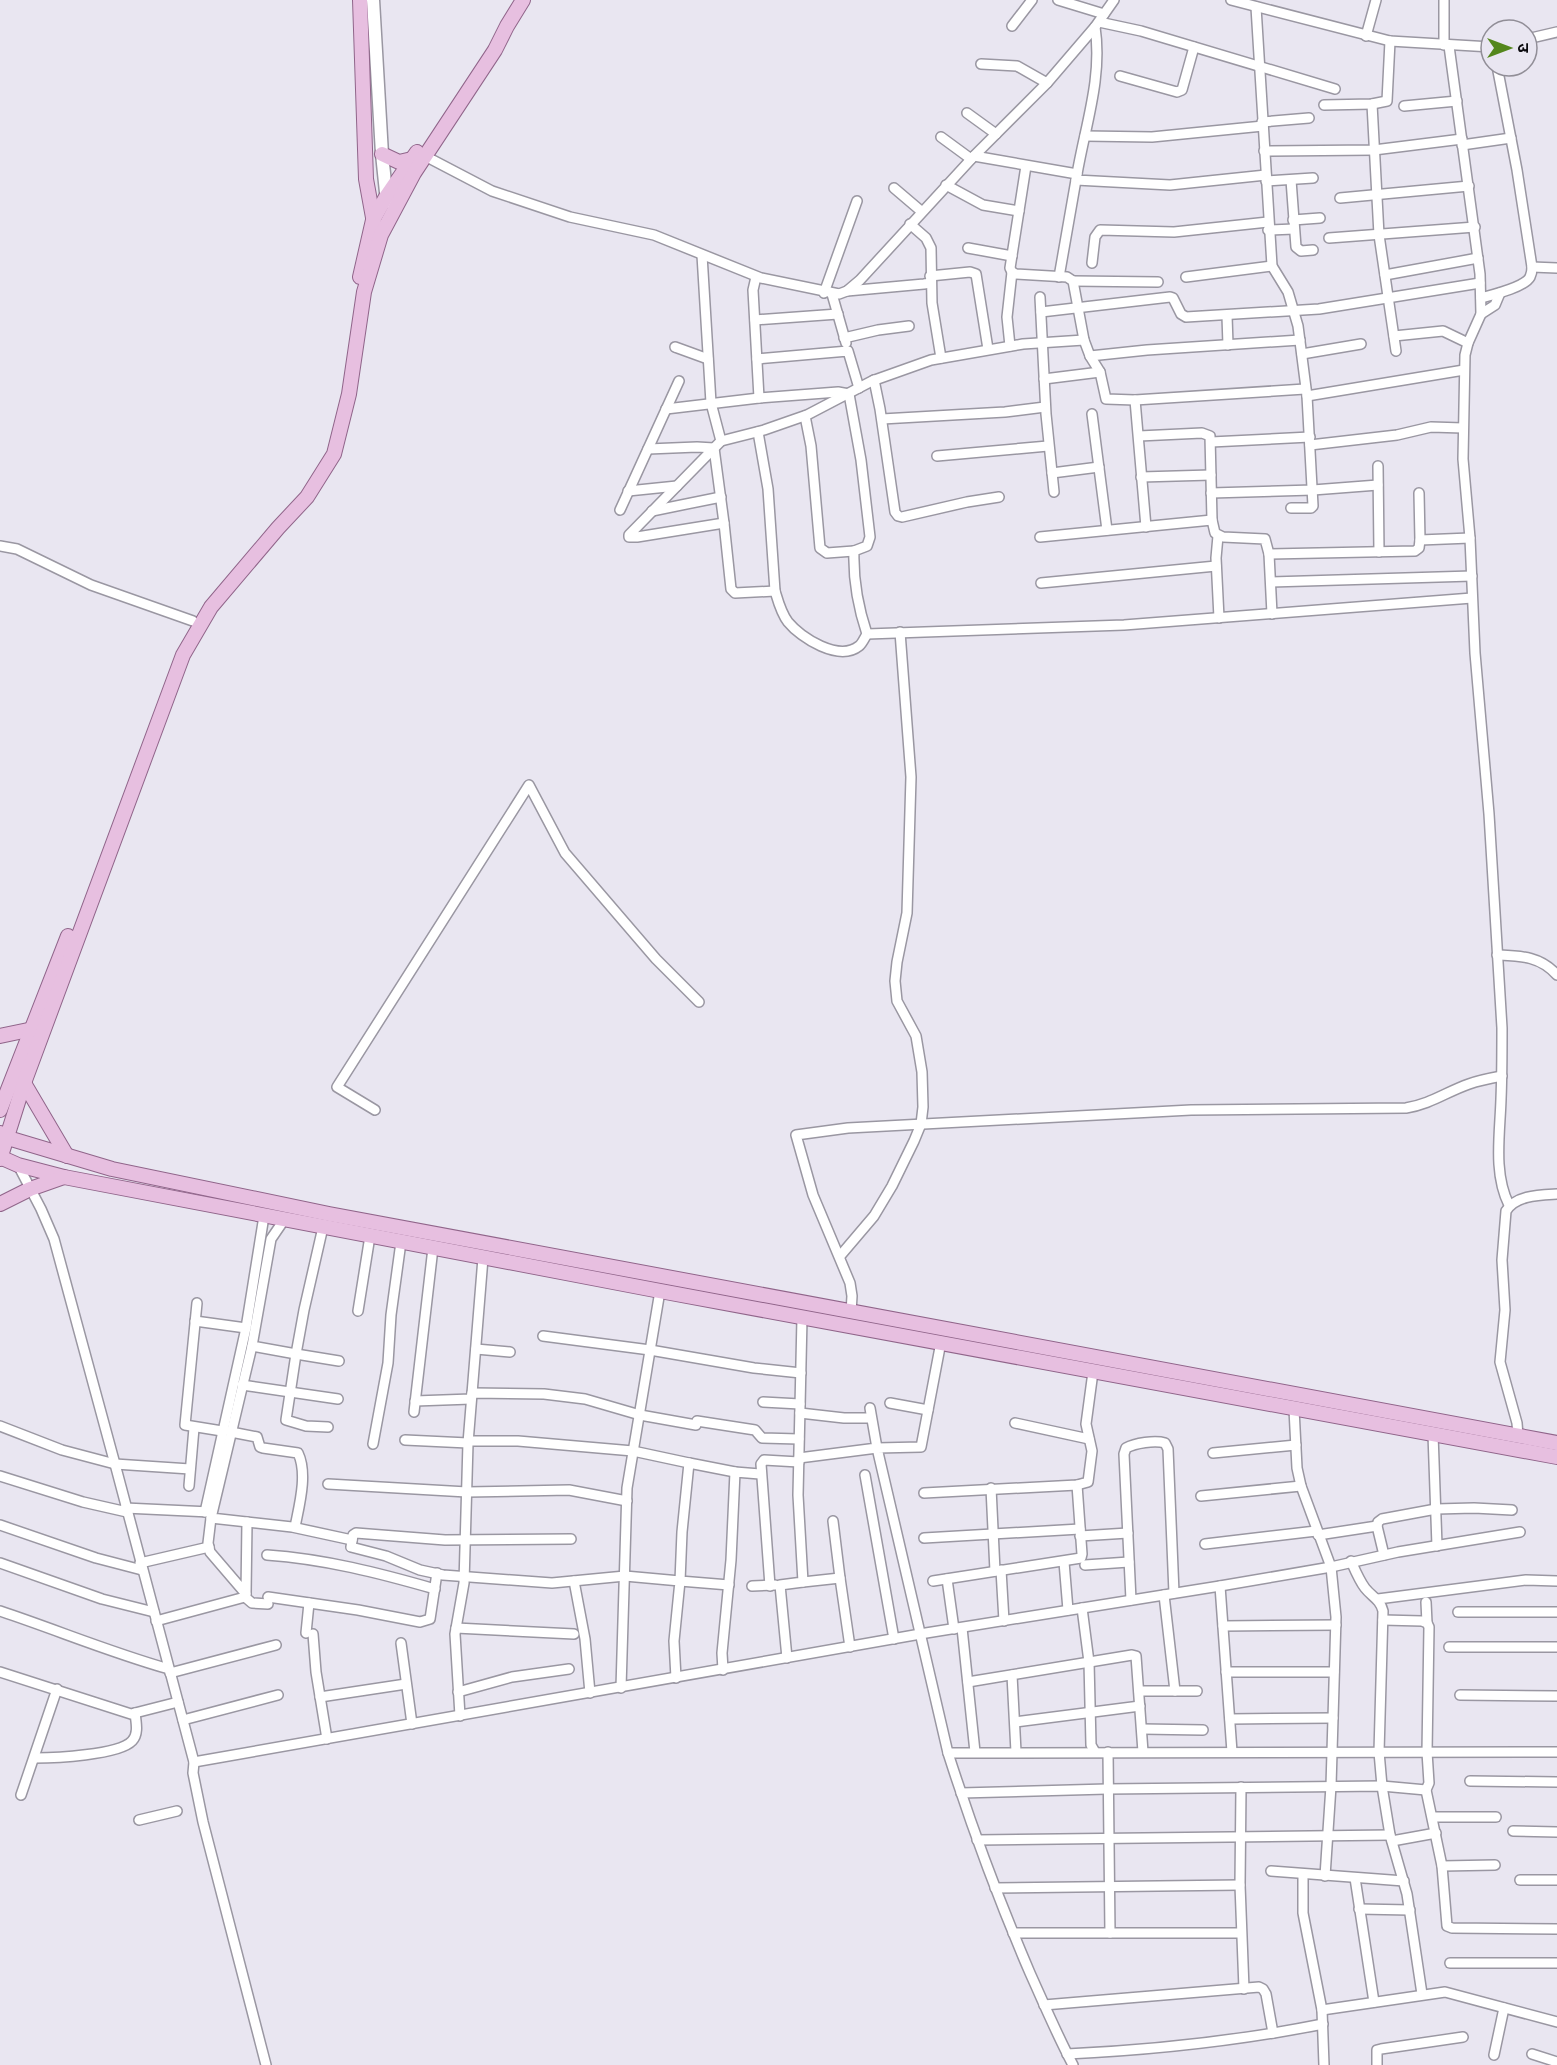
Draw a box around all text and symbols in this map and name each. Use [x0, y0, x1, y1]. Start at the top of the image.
north arrow [1479, 18, 1539, 78]
text: उ [1514, 43, 1533, 53]

